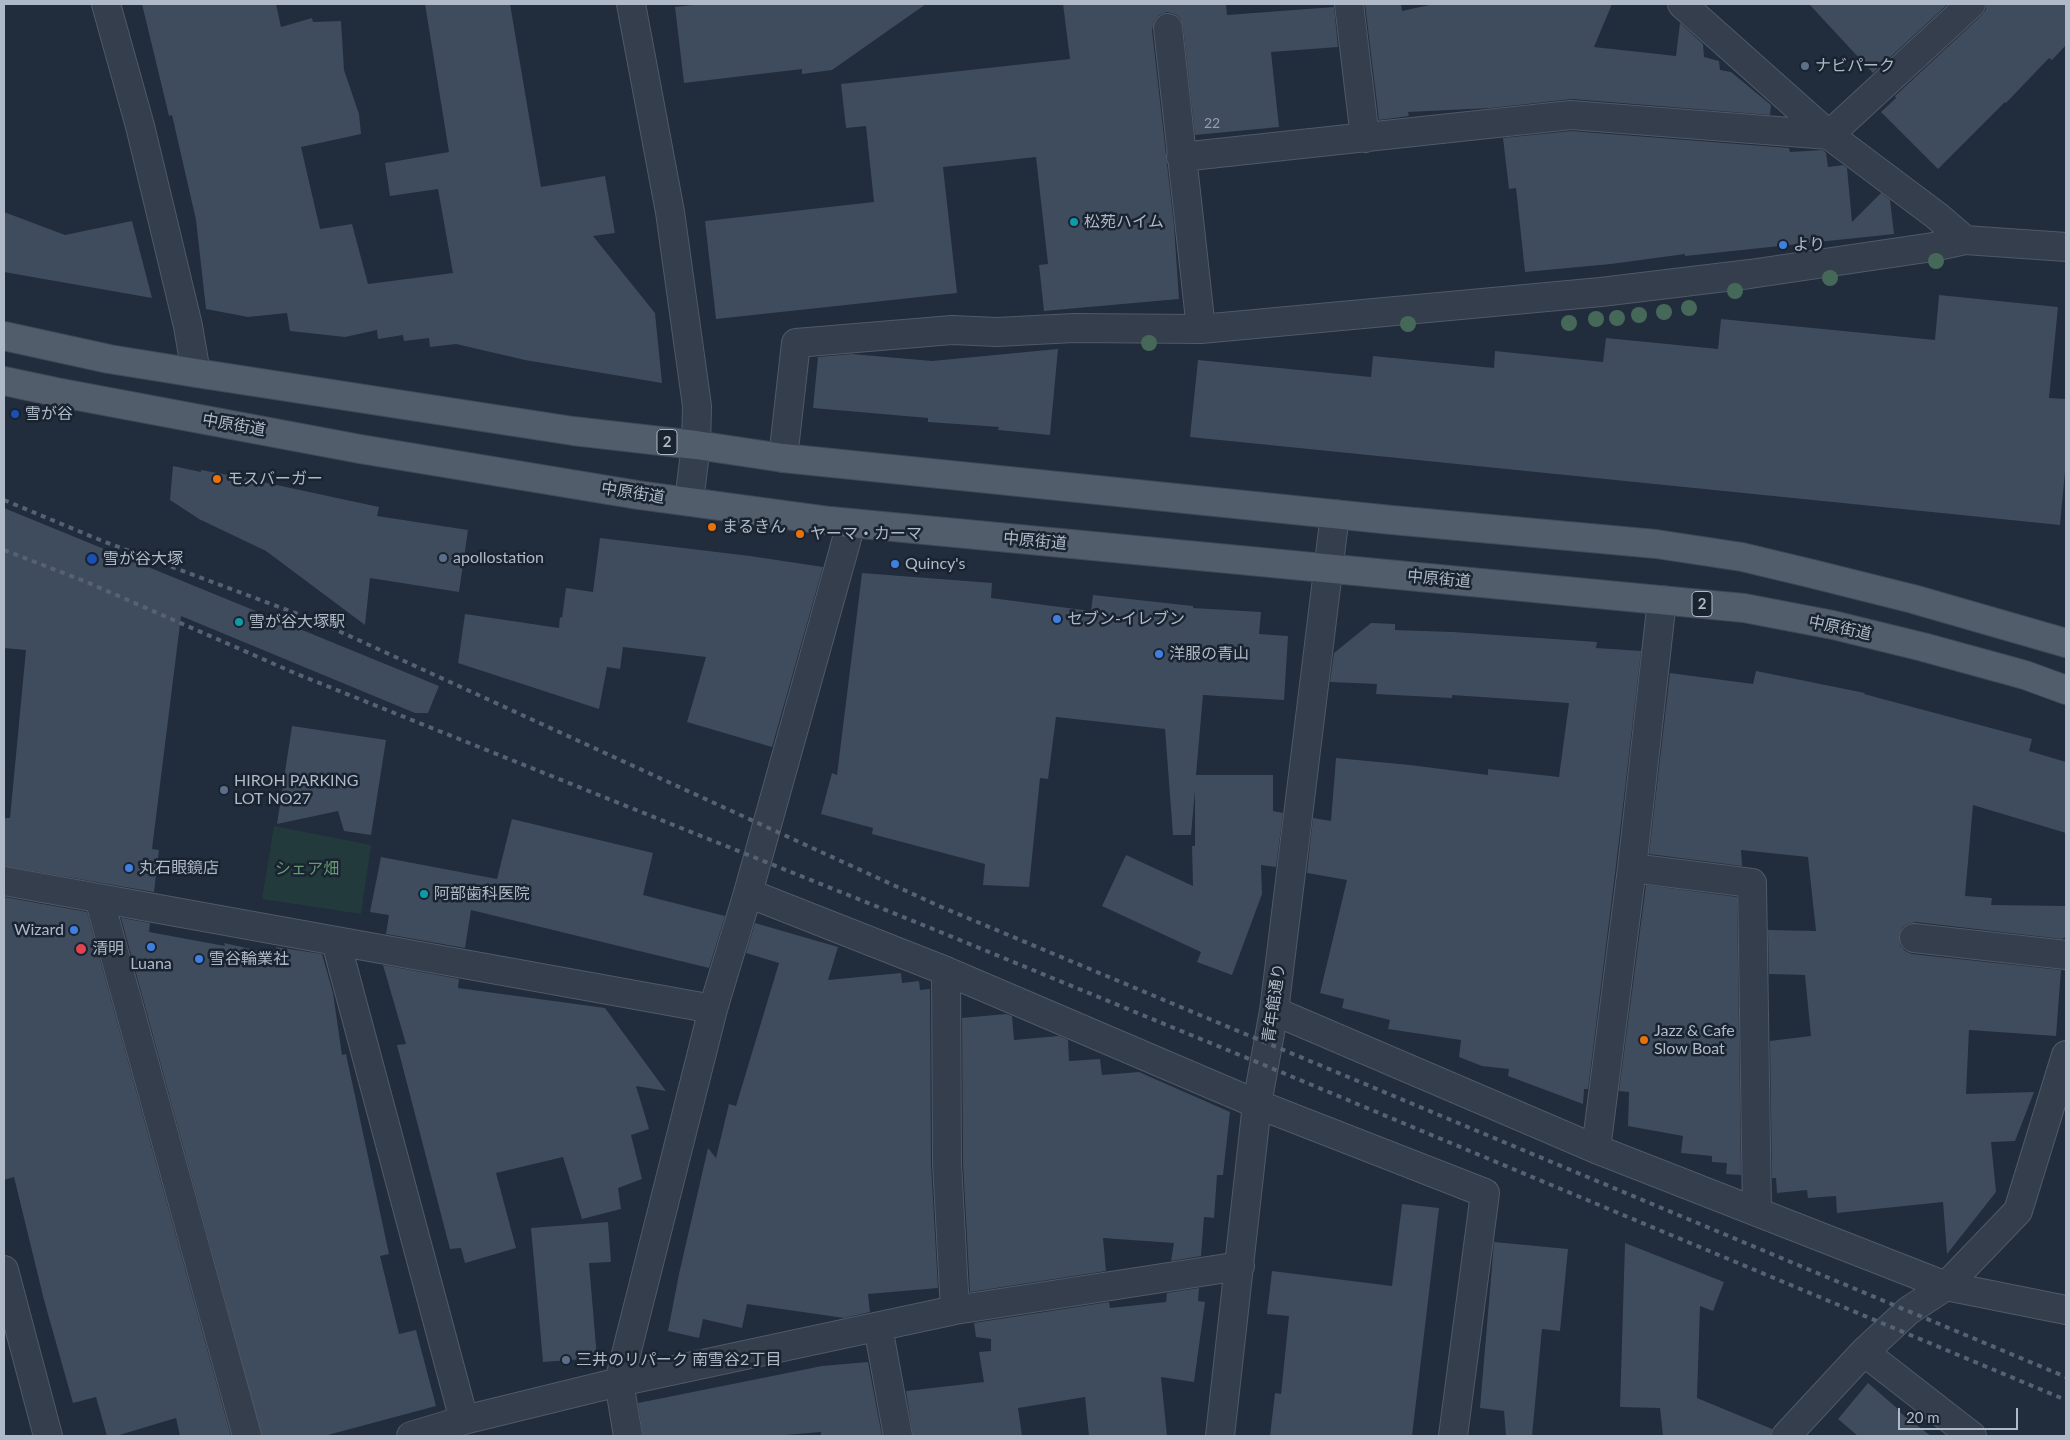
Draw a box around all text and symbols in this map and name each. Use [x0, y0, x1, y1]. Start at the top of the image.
place label: ナビパーク [1815, 56, 1895, 76]
marker: ナビパーク [1799, 60, 1811, 72]
house number: 22 [1204, 115, 1220, 131]
place label: 松苑ハイム [1084, 212, 1164, 232]
marker: 松苑ハイム [1068, 216, 1080, 228]
place label: より [1793, 235, 1825, 255]
marker: より [1777, 239, 1789, 251]
place label: 雪が谷 [25, 404, 73, 424]
marker: 雪が谷 [9, 408, 21, 420]
street label: 中原街道 [201, 410, 267, 440]
road number: 2 [657, 430, 677, 454]
place label: モスバーガー [227, 469, 323, 489]
marker: モスバーガー [211, 473, 223, 485]
street label: 中原街道 [600, 479, 666, 507]
place label: まるきん [722, 517, 786, 537]
marker: まるきん [706, 521, 718, 533]
place label: ヤーマ・カーマ [810, 524, 922, 544]
marker: ヤーマ・カーマ [794, 528, 806, 540]
street label: 中原街道 [1002, 529, 1068, 553]
place label: apollostation [453, 548, 544, 568]
place label: 雪が谷大塚 [103, 549, 183, 569]
marker: 雪が谷大塚 [85, 552, 99, 566]
marker: apollostation [437, 552, 449, 564]
place label: Quincy's [905, 554, 965, 574]
marker: Quincy's [889, 558, 901, 570]
street label: 中原街道 [1406, 567, 1472, 591]
road number: 2 [1692, 592, 1712, 616]
place label: セブン-イレブン [1067, 609, 1185, 629]
place label: 雪が谷大塚駅 [249, 612, 345, 632]
street label: 中原街道 [1807, 612, 1873, 644]
marker: セブン-イレブン [1051, 613, 1063, 625]
marker: 雪が谷大塚駅 [233, 616, 245, 628]
place label: 洋服の青山 [1169, 644, 1249, 664]
marker: 洋服の青山 [1153, 648, 1165, 660]
place label: HIROH PARKING LOT NO27 [234, 771, 358, 809]
marker: HIROH PARKING LOT NO27 [218, 784, 230, 796]
place label: 丸石眼鏡店 [139, 858, 219, 878]
park label: シェア畑 [275, 859, 339, 879]
marker: 丸石眼鏡店 [123, 862, 135, 874]
place label: 阿部歯科医院 [434, 884, 530, 904]
marker: 阿部歯科医院 [418, 888, 430, 900]
place label: Wizard [14, 920, 64, 940]
marker: Wizard [68, 924, 80, 936]
place label: 清明 [92, 939, 124, 959]
marker: Luana [145, 941, 157, 953]
marker: 清明 [74, 942, 88, 956]
place label: 雪谷輪業社 [209, 949, 289, 969]
marker: 雪谷輪業社 [193, 953, 205, 965]
place label: Luana [130, 954, 172, 974]
street label: 青年館通り [1259, 962, 1289, 1044]
place label: Jazz & Cafe Slow Boat [1654, 1021, 1735, 1059]
marker: Jazz & Cafe Slow Boat [1638, 1034, 1650, 1046]
place label: 三井のリパーク 南雪谷2丁目 [576, 1350, 781, 1370]
marker: 三井のリパーク 南雪谷2丁目 [560, 1354, 572, 1366]
scale bar [1900, 1398, 2020, 1430]
text: 20 m [1906, 1408, 1940, 1426]

